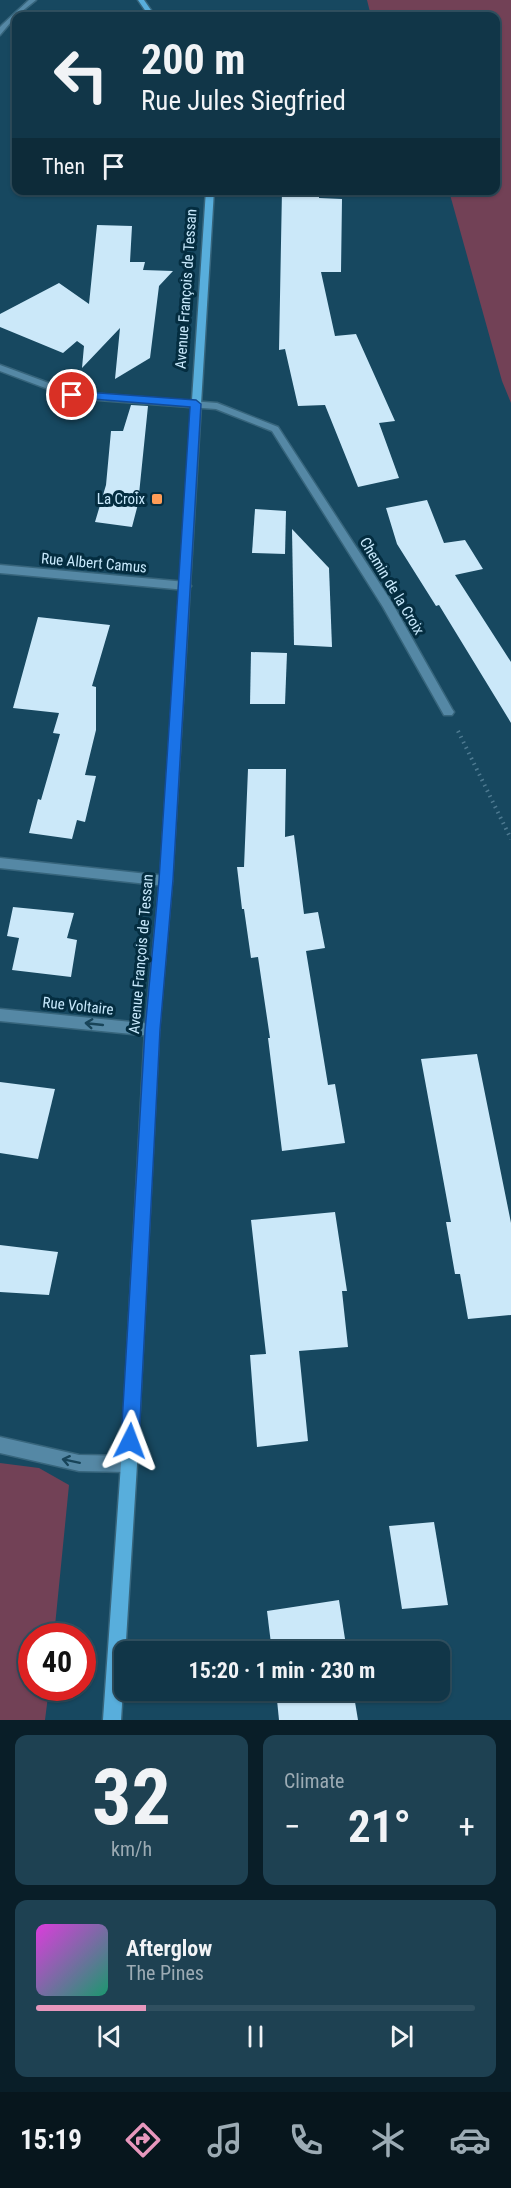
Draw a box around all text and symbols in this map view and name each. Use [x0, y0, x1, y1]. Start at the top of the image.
text: 200 m [141, 35, 246, 84]
icon: left [42, 36, 120, 114]
text: Rue Jules Siegfried [141, 85, 346, 117]
icon: arrive [97, 150, 130, 183]
text: Then [42, 154, 85, 179]
street label: Avenue François de Tessan [171, 208, 201, 370]
pin [46, 369, 97, 420]
icon: arrive [55, 378, 88, 411]
place label: La Croix [97, 490, 145, 508]
marker: La Croix [150, 492, 164, 506]
street label: Chemin de la Croix [356, 534, 428, 638]
street label: Rue Albert Camus [40, 549, 148, 577]
street label: Avenue François de Tessan [125, 873, 157, 1035]
street label: Rue Voltaire [42, 993, 114, 1019]
one-way arrow [84, 1018, 104, 1029]
position arrow [98, 1409, 162, 1473]
one-way arrow [62, 1455, 81, 1466]
speed limit sign: 40 [18, 1623, 96, 1701]
text: 15:20 · 1 min · 230 m [189, 1658, 375, 1683]
text: 32 [92, 1752, 171, 1843]
text: Climate [284, 1769, 344, 1793]
text: 21° [348, 1800, 411, 1853]
text: − [284, 1807, 301, 1846]
text: + [459, 1807, 475, 1846]
text: km/h [111, 1837, 152, 1861]
text: Afterglow [126, 1936, 212, 1961]
text: The Pines [126, 1961, 204, 1985]
icon: previous [93, 2020, 126, 2053]
icon: pause [239, 2020, 272, 2053]
icon: next [385, 2020, 418, 2053]
icon: directions [122, 2119, 164, 2161]
icon: music [204, 2119, 246, 2161]
icon: phone [285, 2119, 327, 2161]
icon: climate [367, 2119, 409, 2161]
icon: car [449, 2119, 491, 2161]
text: 15:19 [20, 2124, 82, 2156]

